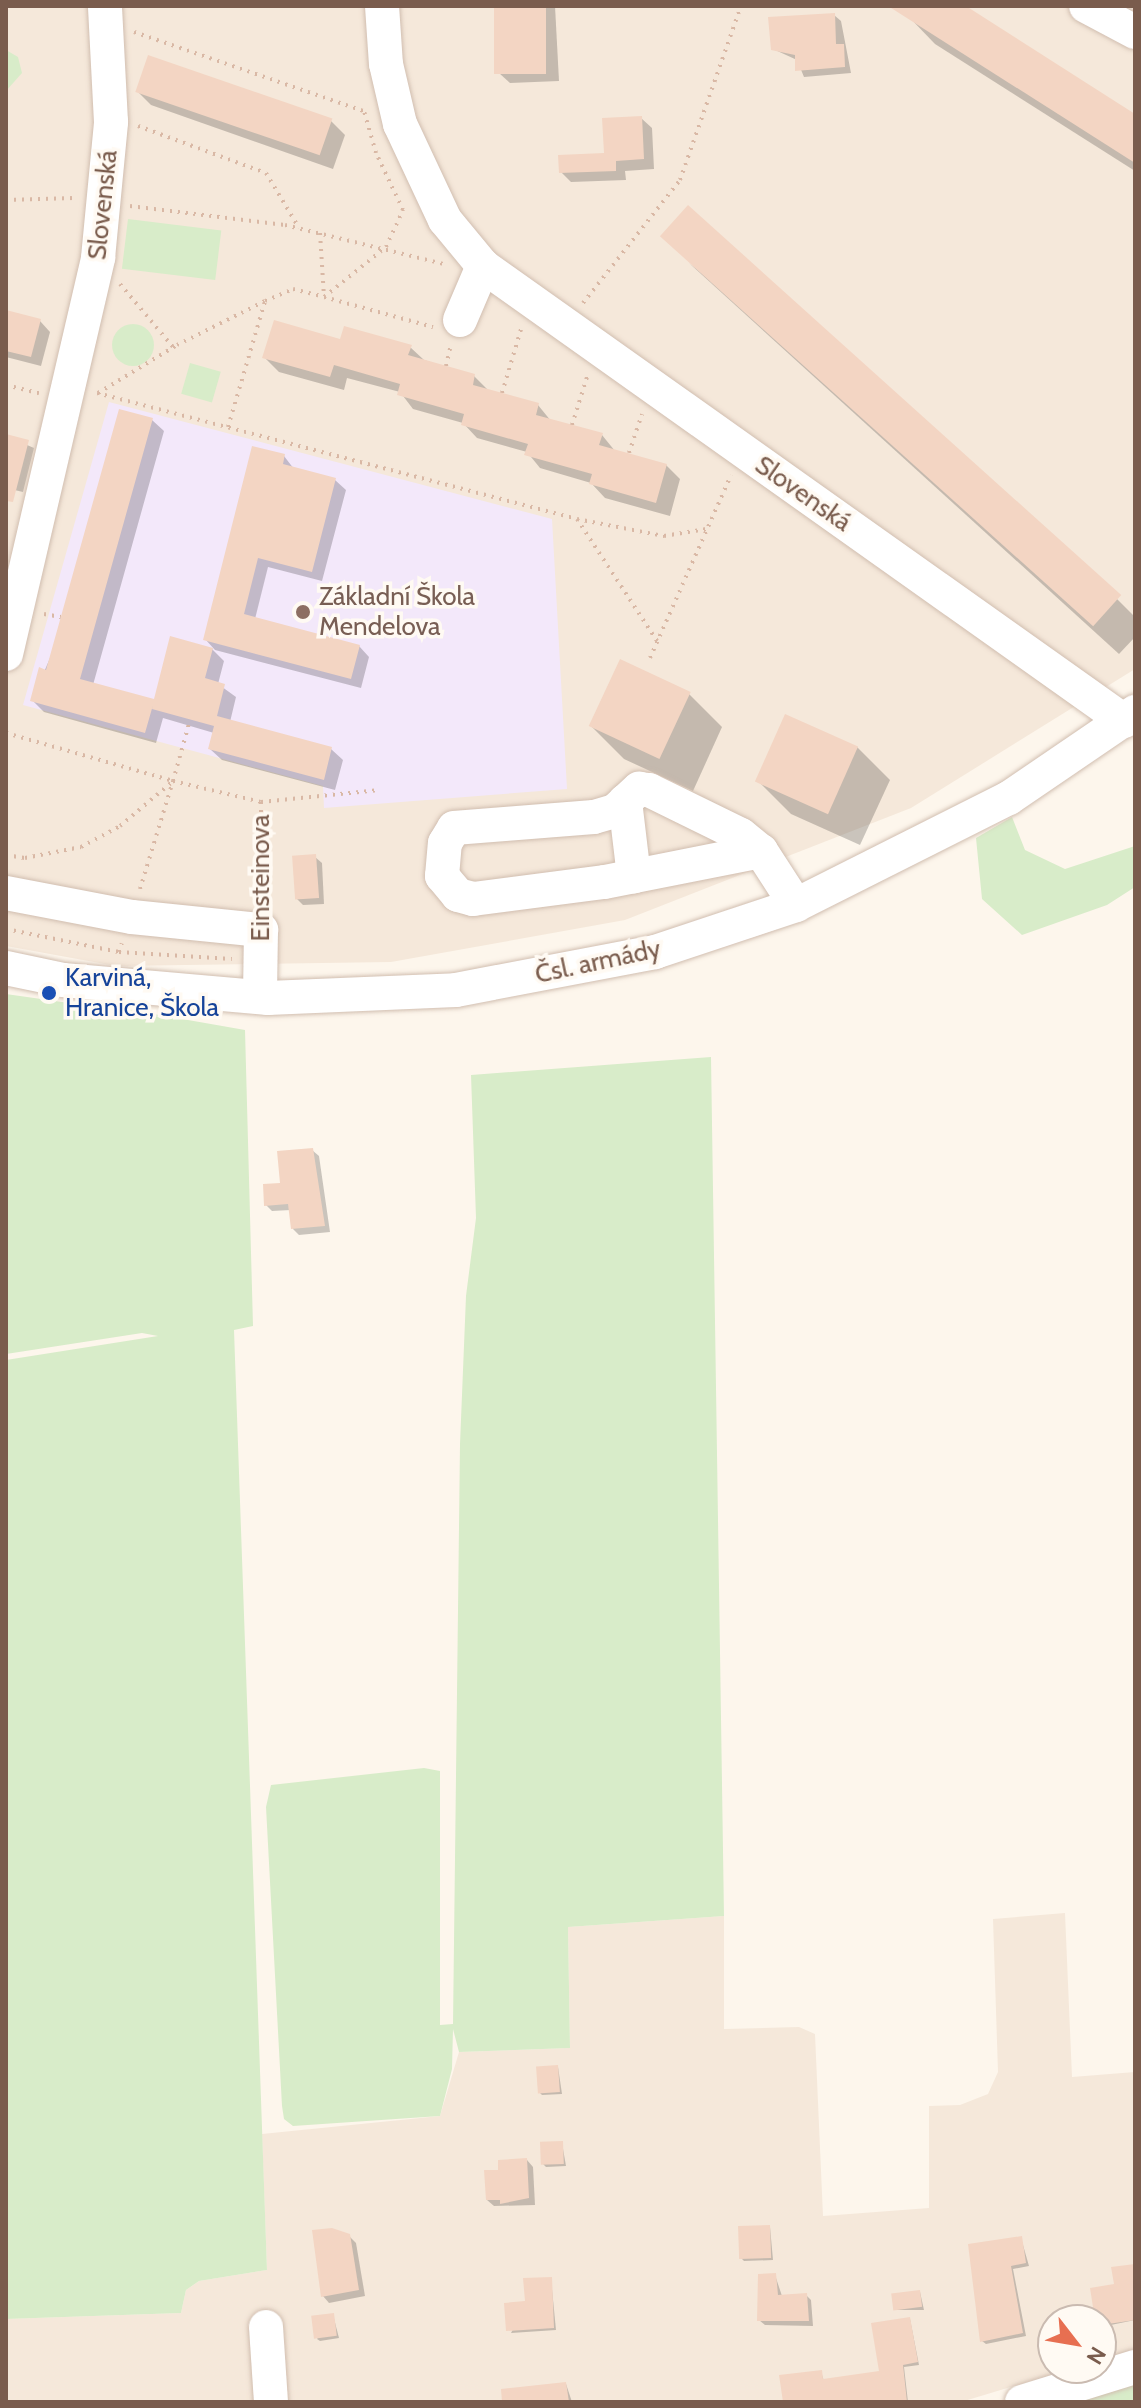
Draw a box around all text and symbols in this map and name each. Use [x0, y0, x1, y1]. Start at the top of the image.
street label: Slovenská [82, 149, 124, 261]
street label: Slovenská [749, 450, 857, 538]
place label: Základní Škola Mendelova [319, 581, 475, 642]
marker: Základní Škola Mendelova [294, 603, 312, 621]
street label: Einsteinova [245, 815, 277, 941]
street label: Čsl. armády [532, 933, 664, 991]
place label: Karviná, Hranice, Škola [65, 962, 219, 1024]
marker: Karviná, Hranice, Škola [40, 984, 58, 1002]
north arrow [1037, 2304, 1117, 2384]
text: N [1081, 2342, 1112, 2369]

